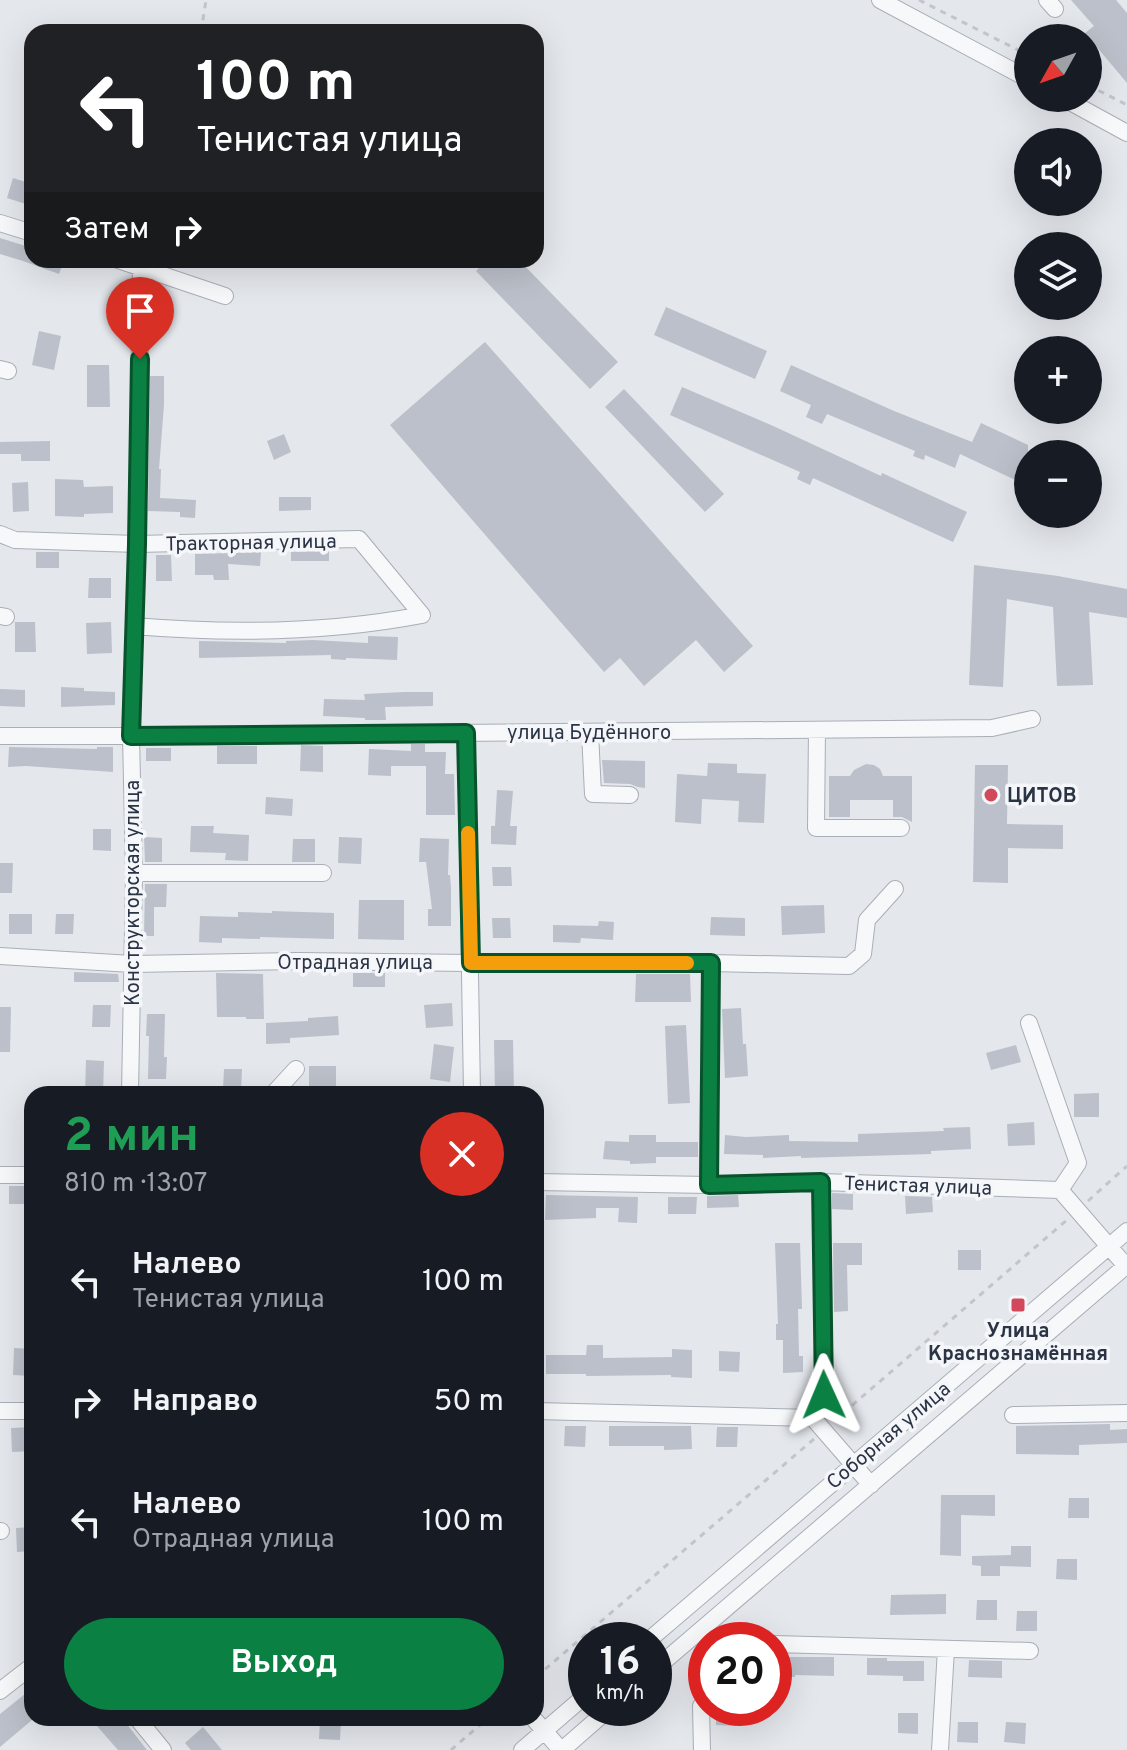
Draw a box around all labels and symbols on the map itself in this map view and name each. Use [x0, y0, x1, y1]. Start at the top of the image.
north arrow [1014, 24, 1102, 112]
pin [106, 277, 174, 359]
street label: Тракторная улица [165, 530, 337, 558]
street label: улица Будённого [507, 721, 671, 747]
street label: Конструкторская улица [121, 780, 147, 1006]
place label: ЦИТОВ [1007, 784, 1076, 810]
marker: ЦИТОВ [982, 786, 1000, 804]
street label: Отрадная улица [277, 951, 433, 977]
street label: Тенистая улица [844, 1171, 992, 1203]
marker: Улица Краснознамённая [1009, 1296, 1027, 1314]
place label: Улица Краснознамённая [928, 1319, 1108, 1368]
position arrow [782, 1353, 866, 1437]
street label: Соборная улица [822, 1377, 957, 1496]
speed limit sign: 20 [688, 1622, 792, 1726]

